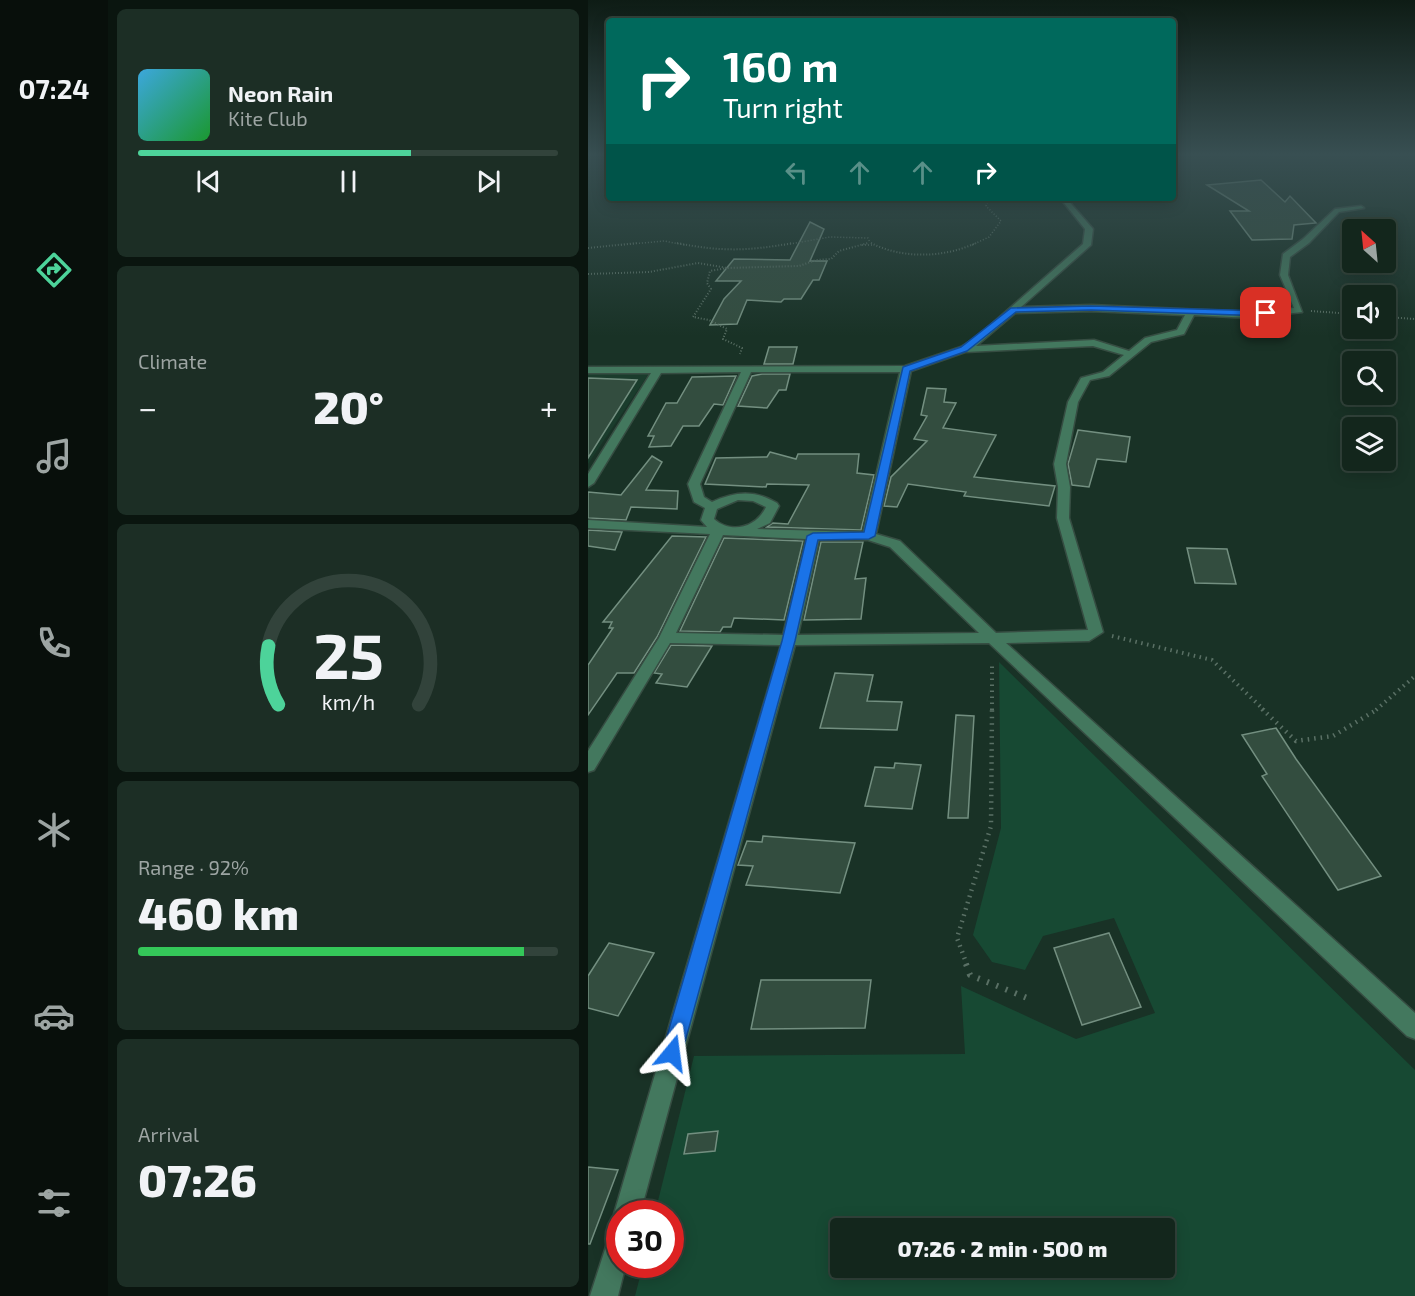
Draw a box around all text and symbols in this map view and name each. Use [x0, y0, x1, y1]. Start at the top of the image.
text: 160 m [723, 40, 839, 90]
icon: right [624, 42, 702, 120]
text: 07:24 [18, 72, 90, 104]
text: Neon Rain [228, 80, 333, 106]
text: Turn right [723, 91, 843, 123]
text: Kite Club [228, 106, 308, 130]
icon: left [780, 156, 813, 189]
icon: ahead [843, 156, 876, 189]
icon: ahead [906, 156, 939, 189]
icon: right [969, 156, 1002, 189]
icon: previous [192, 165, 225, 198]
icon: pause [332, 165, 365, 198]
icon: next [472, 165, 505, 198]
north arrow [1342, 219, 1396, 273]
map controls [1342, 219, 1396, 471]
icon: directions [33, 249, 75, 291]
button: sound [1342, 285, 1396, 339]
pin [1240, 287, 1291, 338]
icon: arrive [1249, 296, 1282, 329]
text: Climate [138, 349, 207, 373]
button: search [1342, 351, 1396, 405]
text: 20° [313, 379, 384, 433]
text: − [138, 387, 157, 427]
text: + [540, 387, 558, 427]
button: layers [1342, 417, 1396, 471]
icon: music [33, 435, 75, 477]
text: 25 [313, 617, 383, 692]
icon: phone [33, 622, 75, 664]
text: km/h [321, 689, 375, 714]
icon: climate [33, 809, 75, 851]
text: Range · 92% [138, 855, 249, 879]
text: 460 km [138, 885, 299, 939]
icon: car [33, 995, 75, 1037]
position arrow [640, 1021, 704, 1085]
text: Arrival [138, 1122, 199, 1146]
text: 07:26 [138, 1152, 257, 1206]
icon: filters [33, 1182, 75, 1224]
speed limit sign: 30 [606, 1200, 684, 1278]
text: 07:26 · 2 min · 500 m [897, 1235, 1108, 1261]

